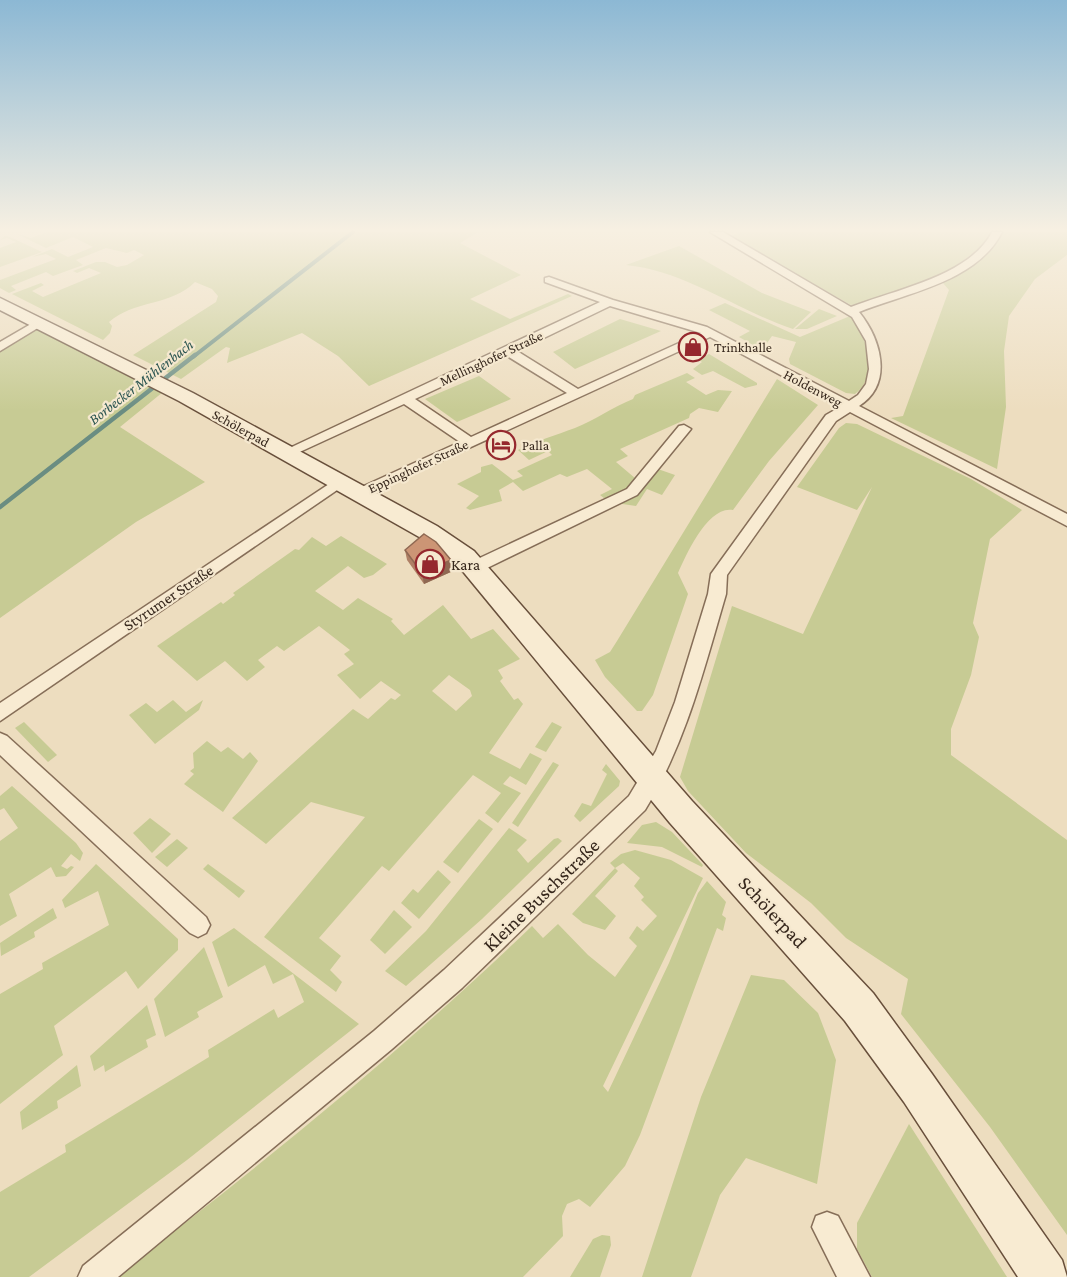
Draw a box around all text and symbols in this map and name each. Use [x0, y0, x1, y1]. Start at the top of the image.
street label: Mellinghofer Straße [437, 327, 545, 389]
shop icon: Trinkhalle [677, 331, 709, 363]
water label: Borbecker Mühlenbach [86, 336, 196, 428]
place label: Trinkhalle [714, 339, 772, 355]
street label: Holdenweg [781, 366, 845, 410]
street label: Schölerpad [210, 406, 273, 451]
hotel icon: Palla [485, 429, 517, 461]
street label: Eppinghofer Straße [365, 436, 471, 496]
place label: Palla [522, 437, 550, 453]
shop icon: Kara [414, 548, 446, 580]
place label: Kara [451, 556, 481, 573]
street label: Styrumer Straße [120, 561, 217, 634]
street label: Kleine Buschstraße [478, 834, 604, 956]
street label: Schölerpad [734, 872, 812, 953]

